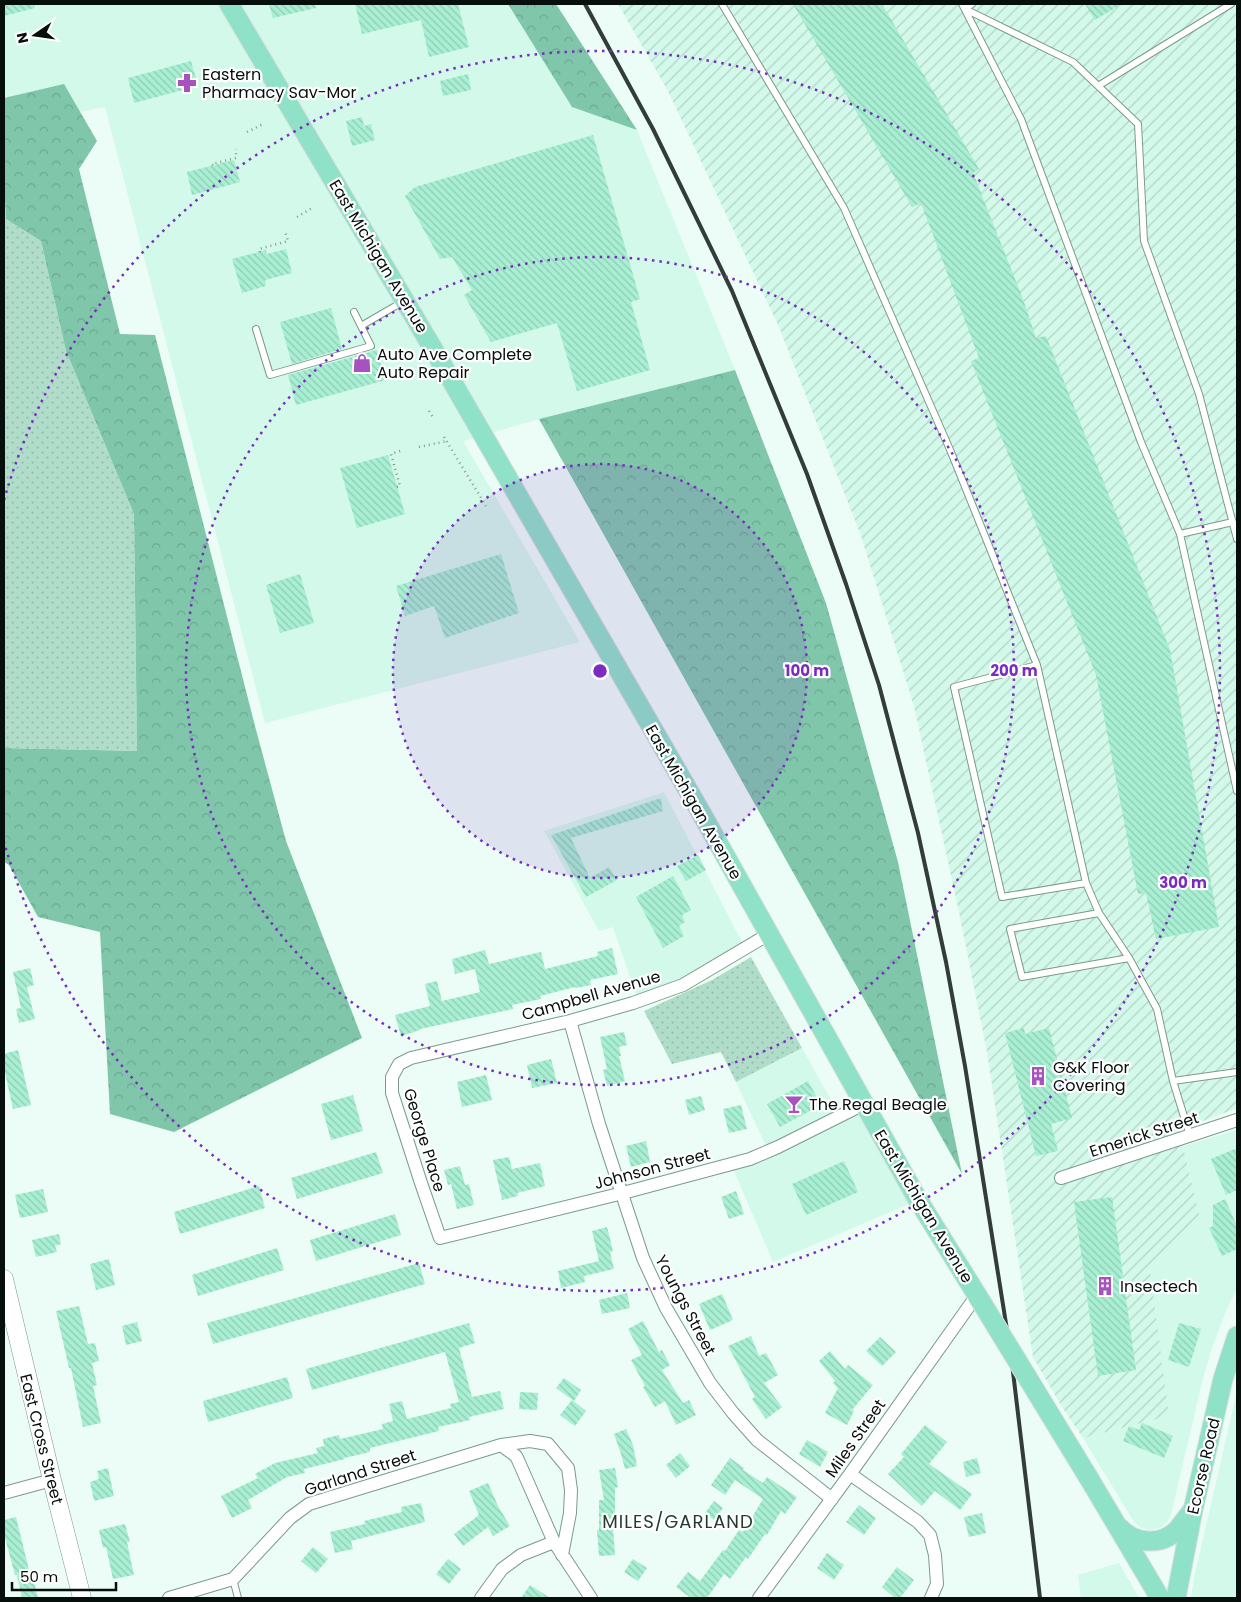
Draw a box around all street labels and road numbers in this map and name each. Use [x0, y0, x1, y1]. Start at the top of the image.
street label: East Michigan Avenue [324, 175, 434, 337]
street label: East Michigan Avenue [640, 721, 747, 884]
street label: Campbell Avenue [519, 965, 663, 1026]
street label: George Place [398, 1086, 451, 1195]
street label: Emerick Street [1087, 1106, 1202, 1163]
street label: East Michigan Avenue [869, 1125, 979, 1287]
street label: Johnson Street [592, 1142, 713, 1195]
street label: Youngs Street [649, 1251, 722, 1360]
street label: East Cross Street [14, 1371, 69, 1507]
street label: Miles Street [820, 1394, 891, 1482]
street label: Ecorse Road [1181, 1416, 1226, 1517]
street label: Garland Street [301, 1444, 419, 1501]

